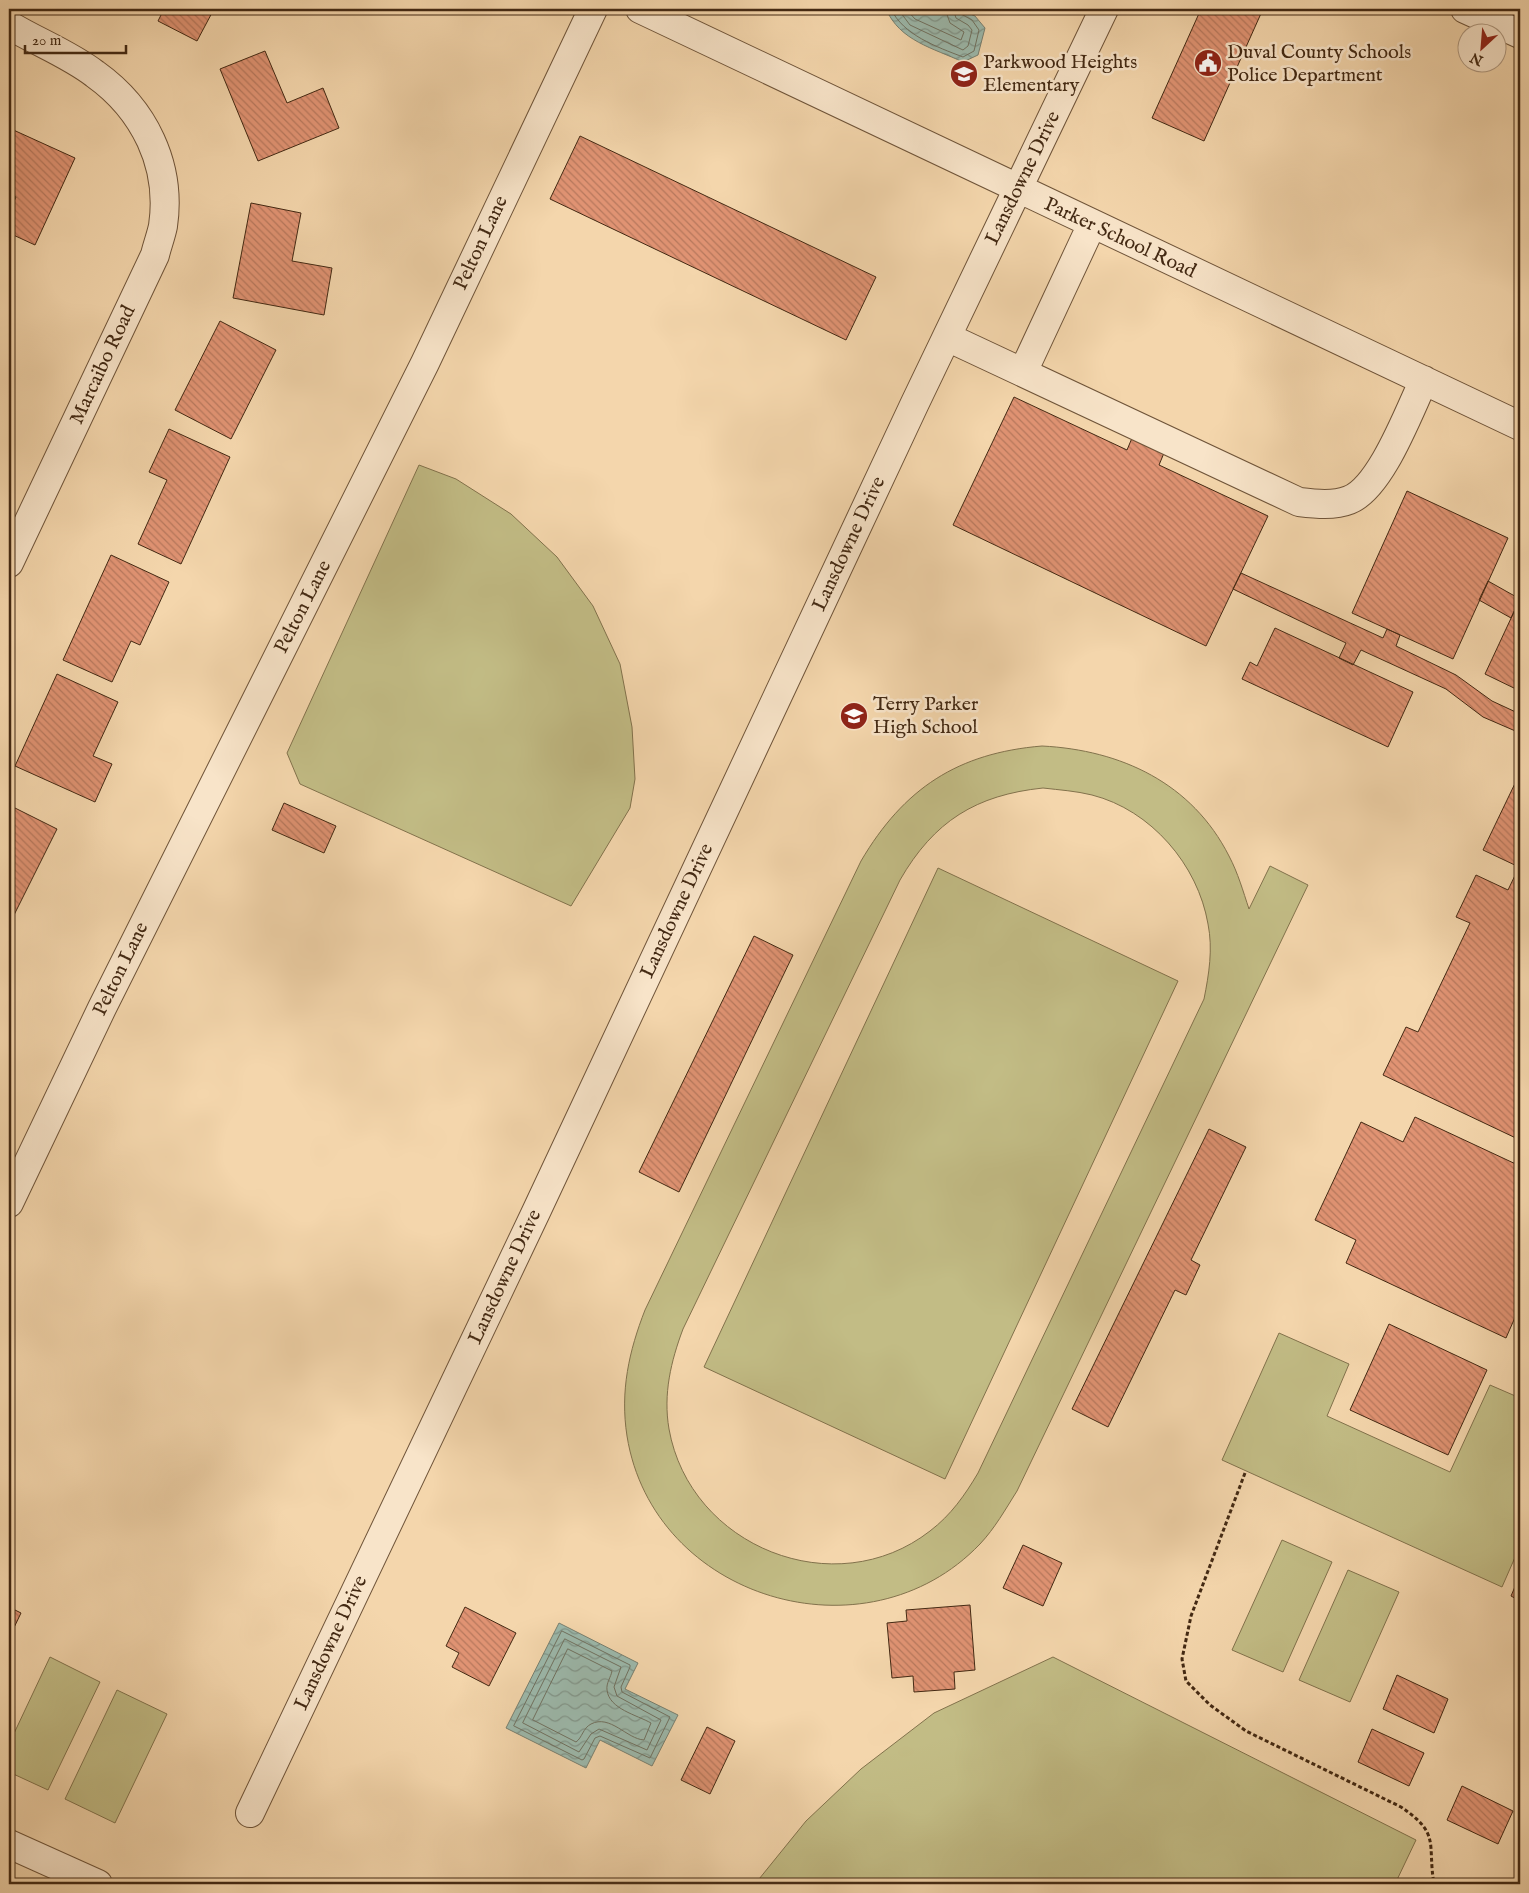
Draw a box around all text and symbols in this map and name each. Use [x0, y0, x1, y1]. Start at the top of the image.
scale bar [25, 22, 126, 54]
north arrow [1456, 22, 1506, 72]
text: 20 m [32, 31, 62, 50]
place label: Duval County Schools Police Department [1227, 40, 1411, 88]
public building icon: Duval County Schools Police Department [1193, 48, 1223, 78]
text: N [1467, 48, 1487, 70]
place label: Parkwood Heights Elementary [983, 50, 1137, 98]
school or university icon: Parkwood Heights Elementary [949, 59, 979, 89]
street label: Lansdowne Drive [980, 107, 1066, 249]
street label: Pelton Lane [448, 192, 514, 294]
street label: Parker School Road [1040, 192, 1200, 284]
street label: Marcaibo Road [65, 301, 142, 428]
street label: Lansdowne Drive [807, 473, 891, 615]
street label: Pelton Lane [269, 556, 337, 658]
place label: Terry Parker High School [873, 692, 979, 740]
school or university icon: Terry Parker High School [839, 701, 869, 731]
street label: Lansdowne Drive [635, 840, 719, 982]
street label: Pelton Lane [88, 918, 154, 1020]
street label: Lansdowne Drive [463, 1206, 547, 1348]
street label: Lansdowne Drive [289, 1572, 373, 1714]

